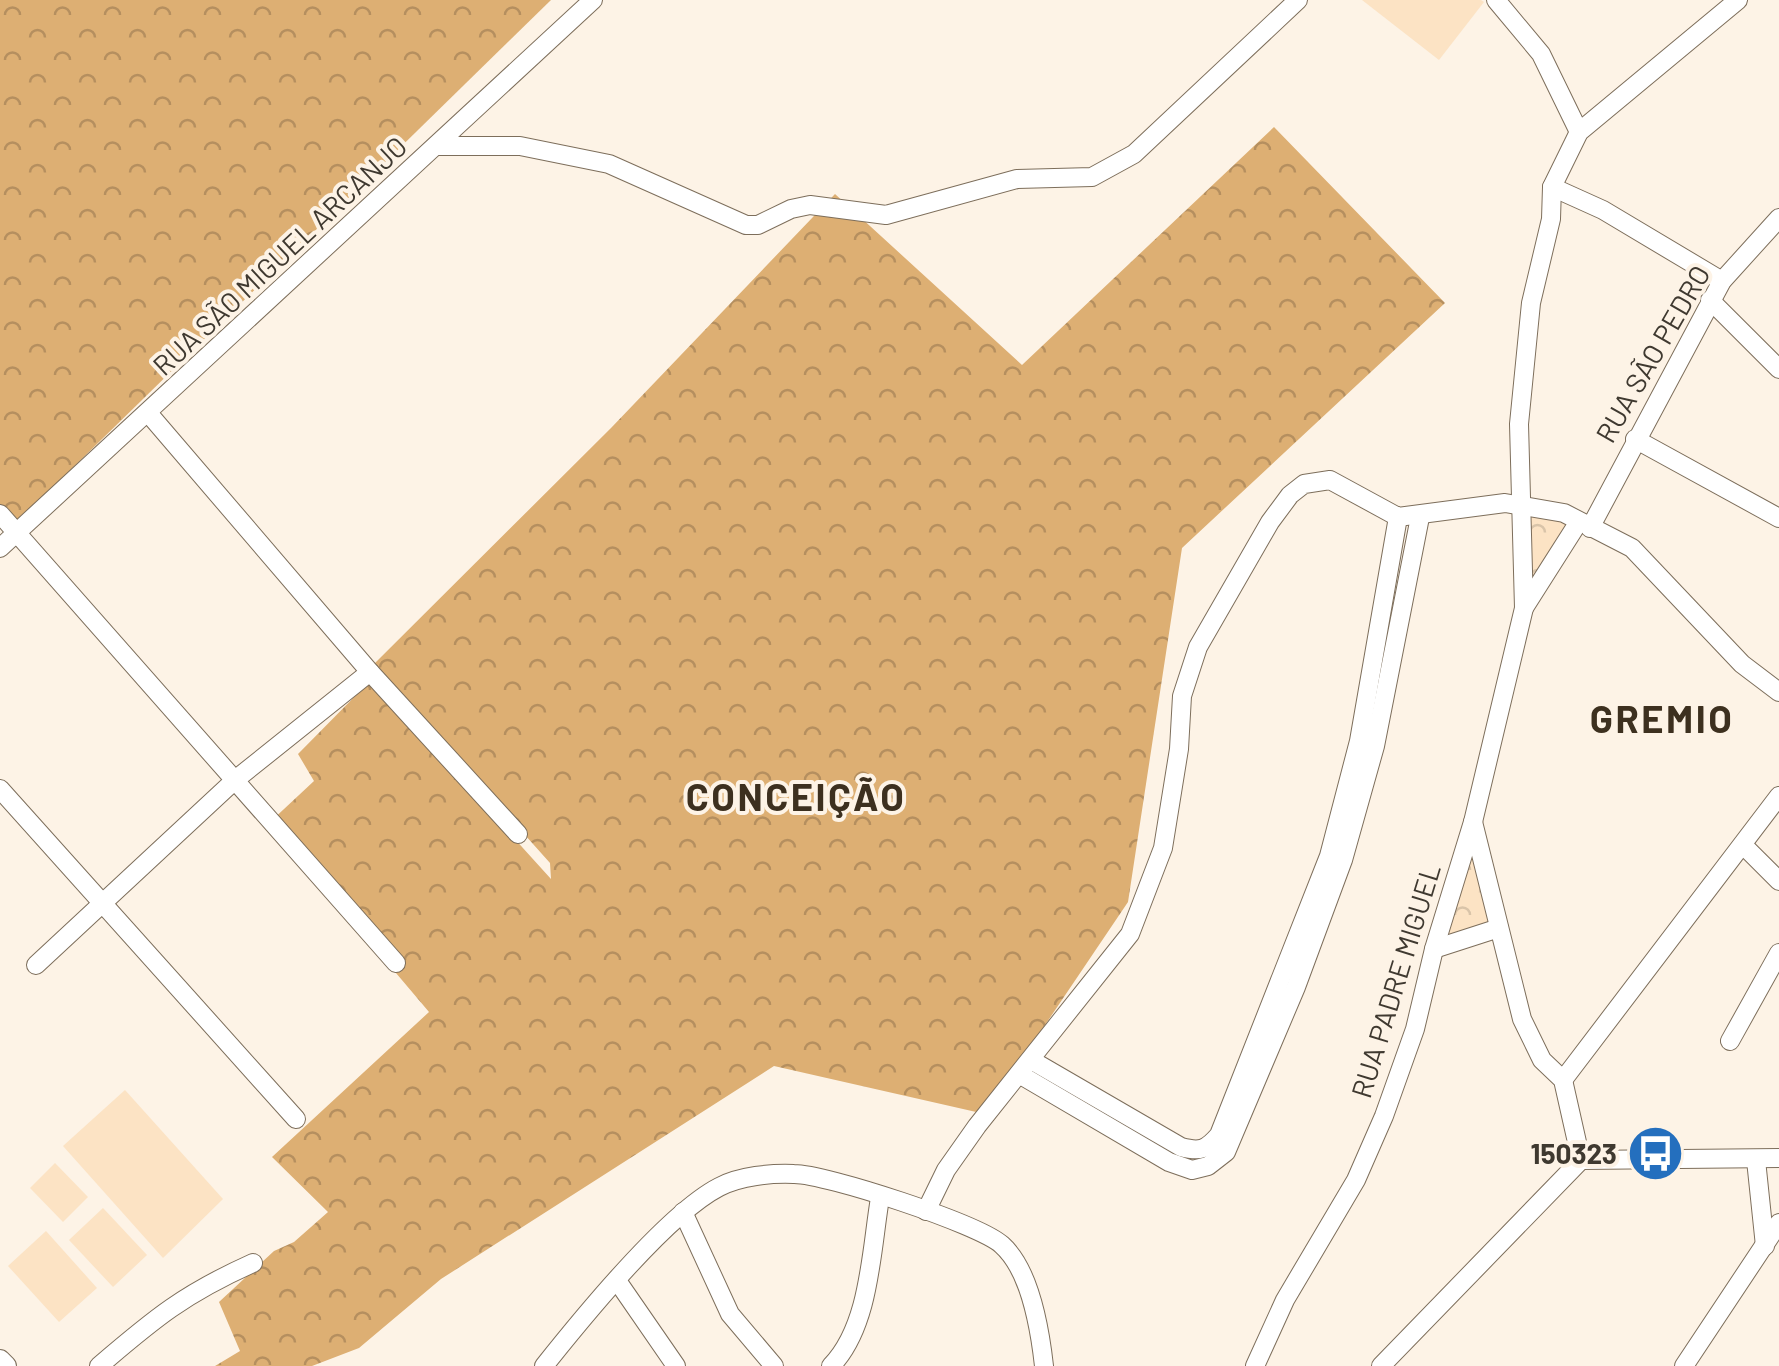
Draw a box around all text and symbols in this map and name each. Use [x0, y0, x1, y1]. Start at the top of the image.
street label: RUA SÃO MIGUEL ARCANJO [145, 129, 413, 382]
street label: RUA SÃO PEDRO [1588, 259, 1717, 448]
district label: GREMIO [1590, 695, 1734, 741]
district label: CONCEIÇÃO [686, 773, 906, 819]
street label: RUA PADRE MIGUEL [1343, 860, 1447, 1102]
bus stop icon: 150323 [1626, 1124, 1686, 1184]
place label: 150323 [1531, 1136, 1617, 1170]

